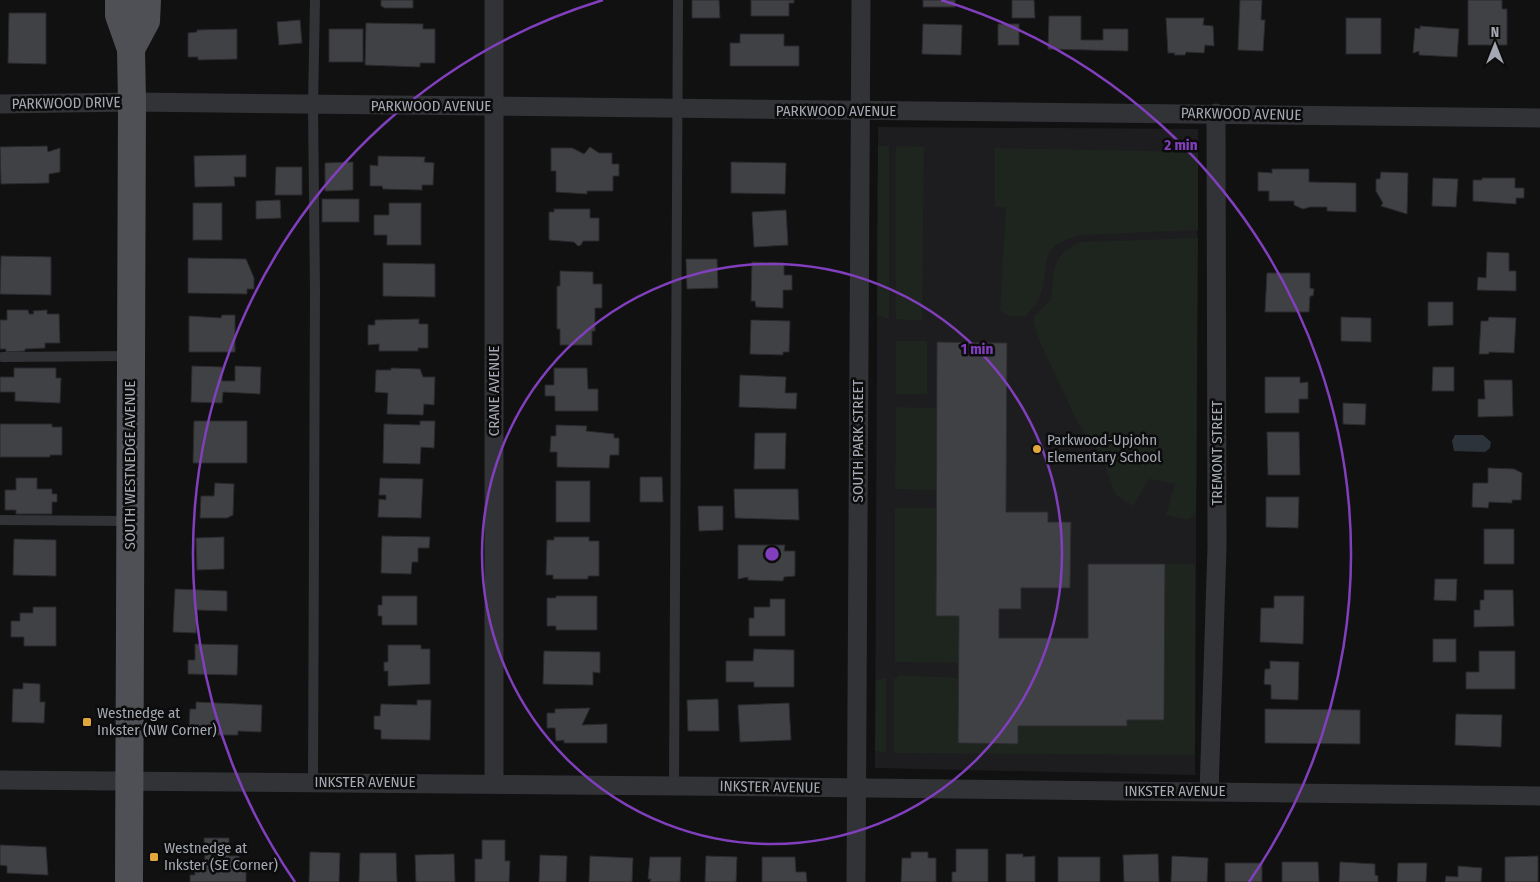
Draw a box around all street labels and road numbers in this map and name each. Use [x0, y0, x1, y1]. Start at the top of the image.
street label: PARKWOOD DRIVE [11, 93, 121, 113]
street label: PARKWOOD AVENUE [371, 97, 491, 115]
street label: PARKWOOD AVENUE [776, 102, 896, 120]
street label: PARKWOOD AVENUE [1181, 104, 1301, 124]
street label: CRANE AVENUE [485, 346, 503, 436]
street label: SOUTH PARK STREET [849, 379, 867, 502]
street label: SOUTH WESTNEDGE AVENUE [121, 381, 139, 549]
street label: TREMONT STREET [1208, 400, 1226, 505]
street label: INKSTER AVENUE [315, 773, 415, 791]
street label: INKSTER AVENUE [719, 777, 821, 797]
street label: INKSTER AVENUE [1125, 782, 1225, 800]

